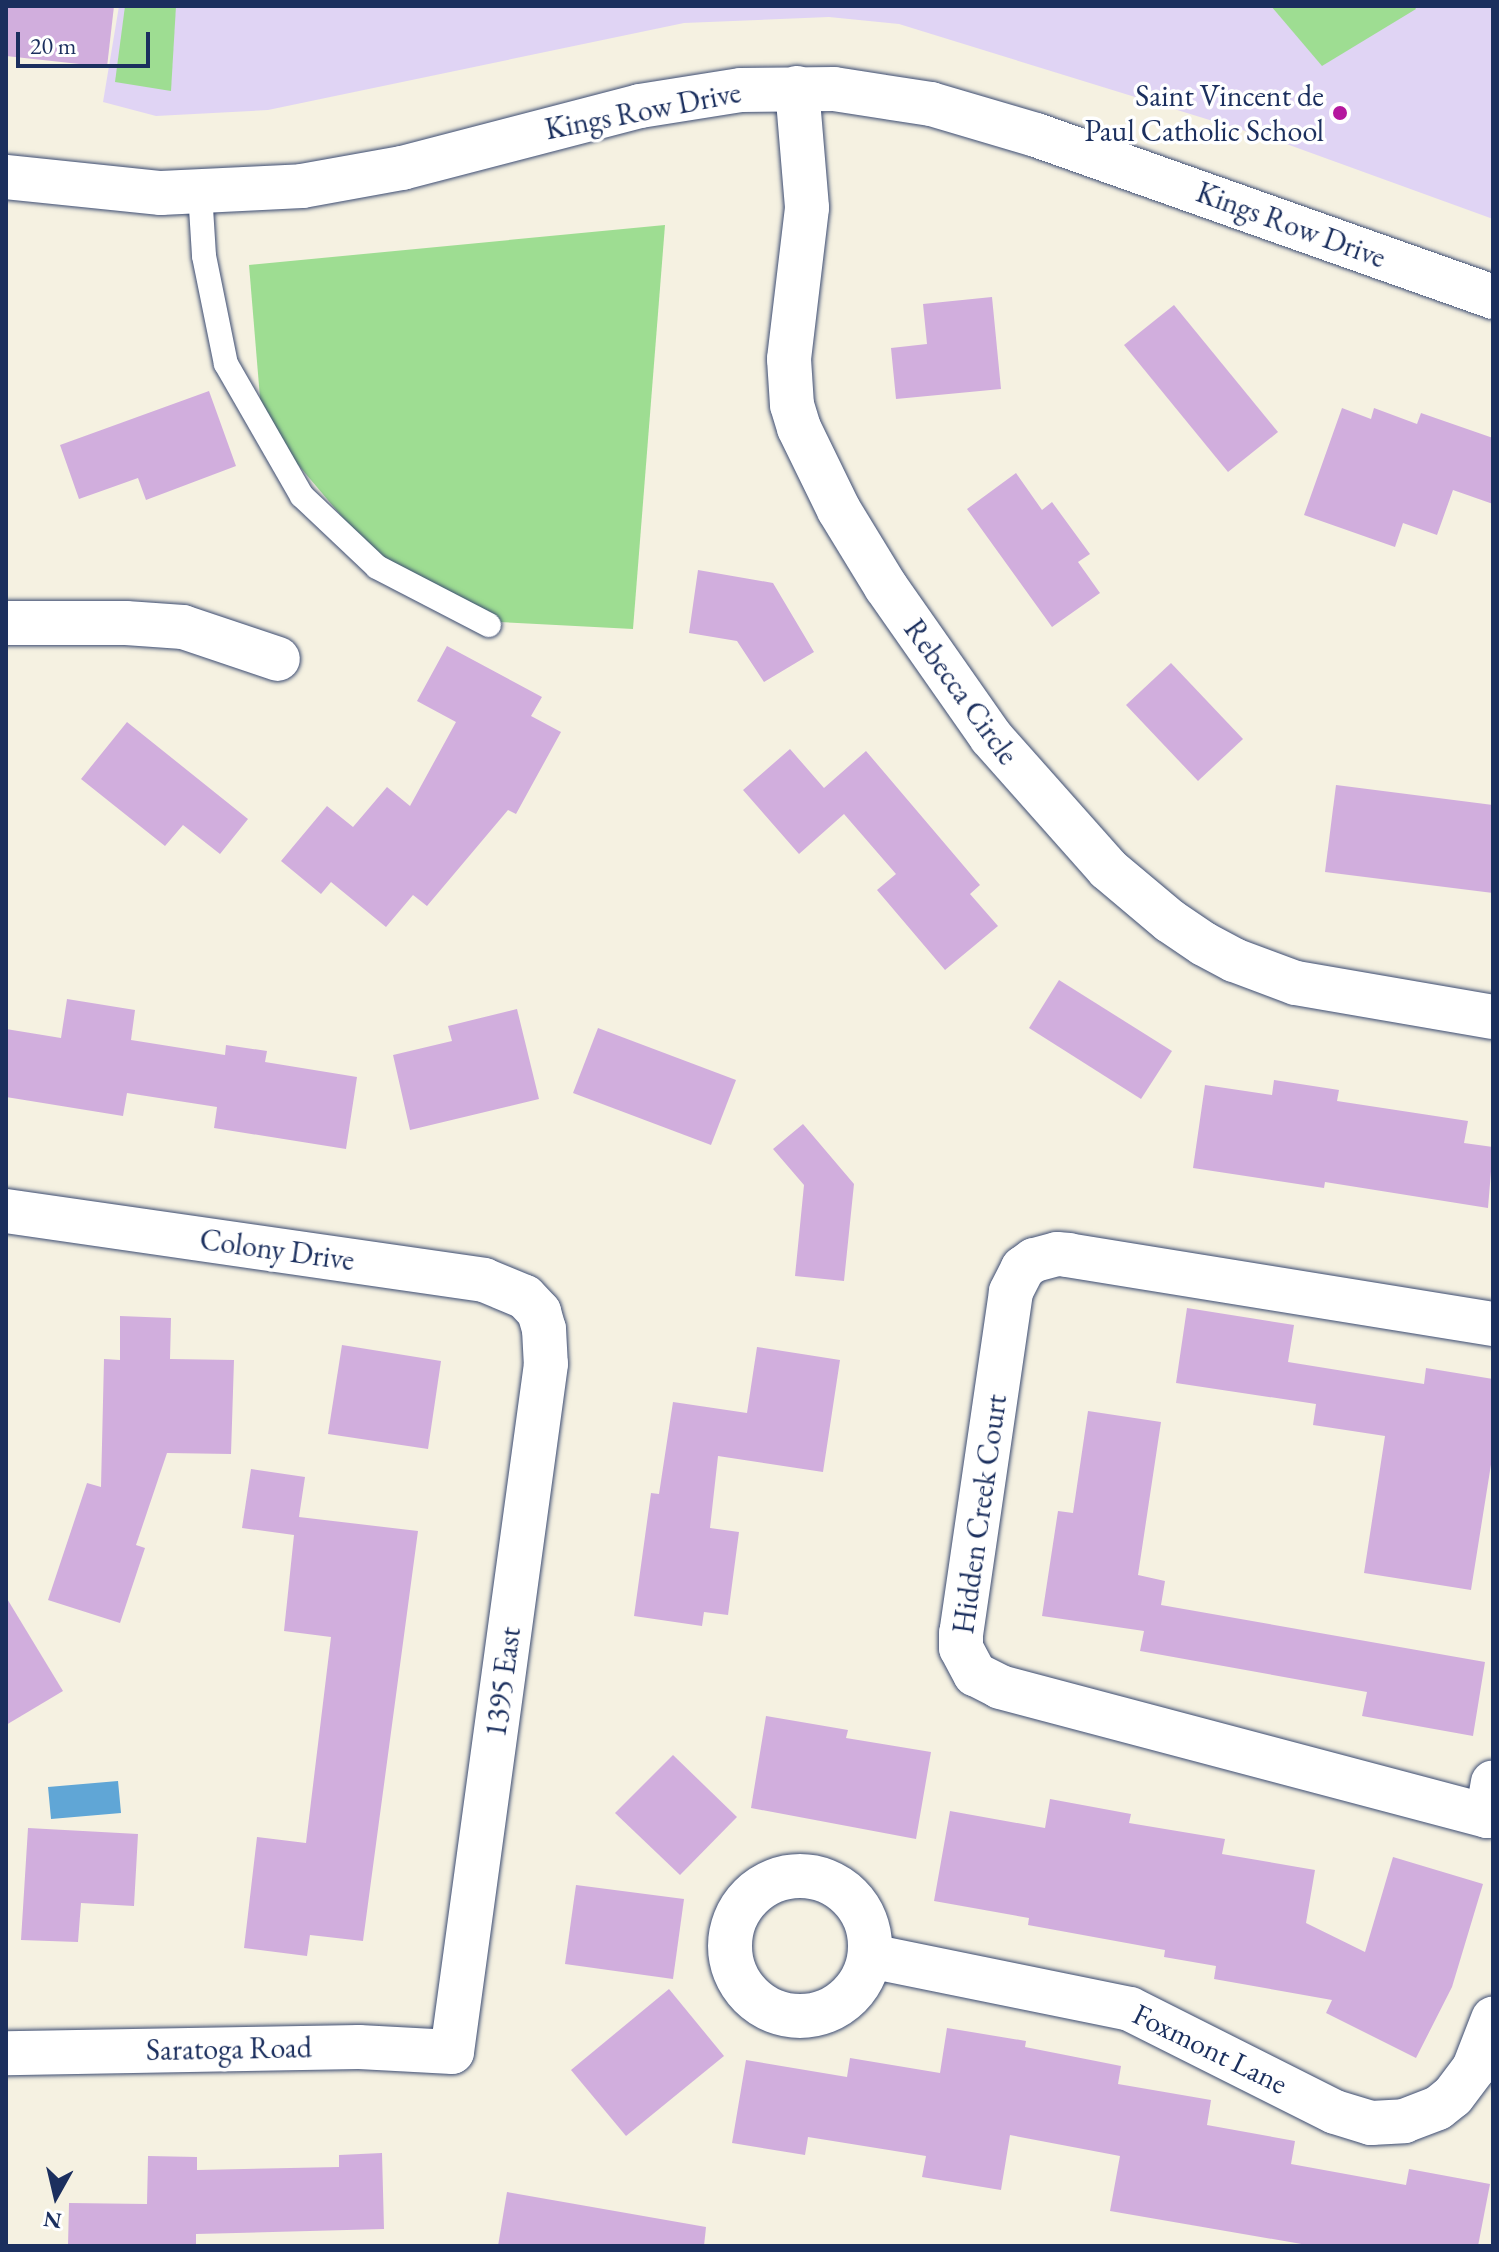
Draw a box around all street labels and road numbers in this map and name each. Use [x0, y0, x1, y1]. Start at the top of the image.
street label: Kings Row Drive [542, 74, 744, 148]
street label: Kings Row Drive [1191, 174, 1391, 276]
street label: Rebecca Circle [896, 612, 1026, 772]
street label: Colony Drive [197, 1221, 357, 1279]
street label: Hidden Creek Court [945, 1392, 1015, 1636]
street label: 1395 East [477, 1625, 529, 1739]
street label: Foxmont Lane [1127, 1996, 1293, 2102]
street label: Saratoga Road [146, 2030, 312, 2068]

